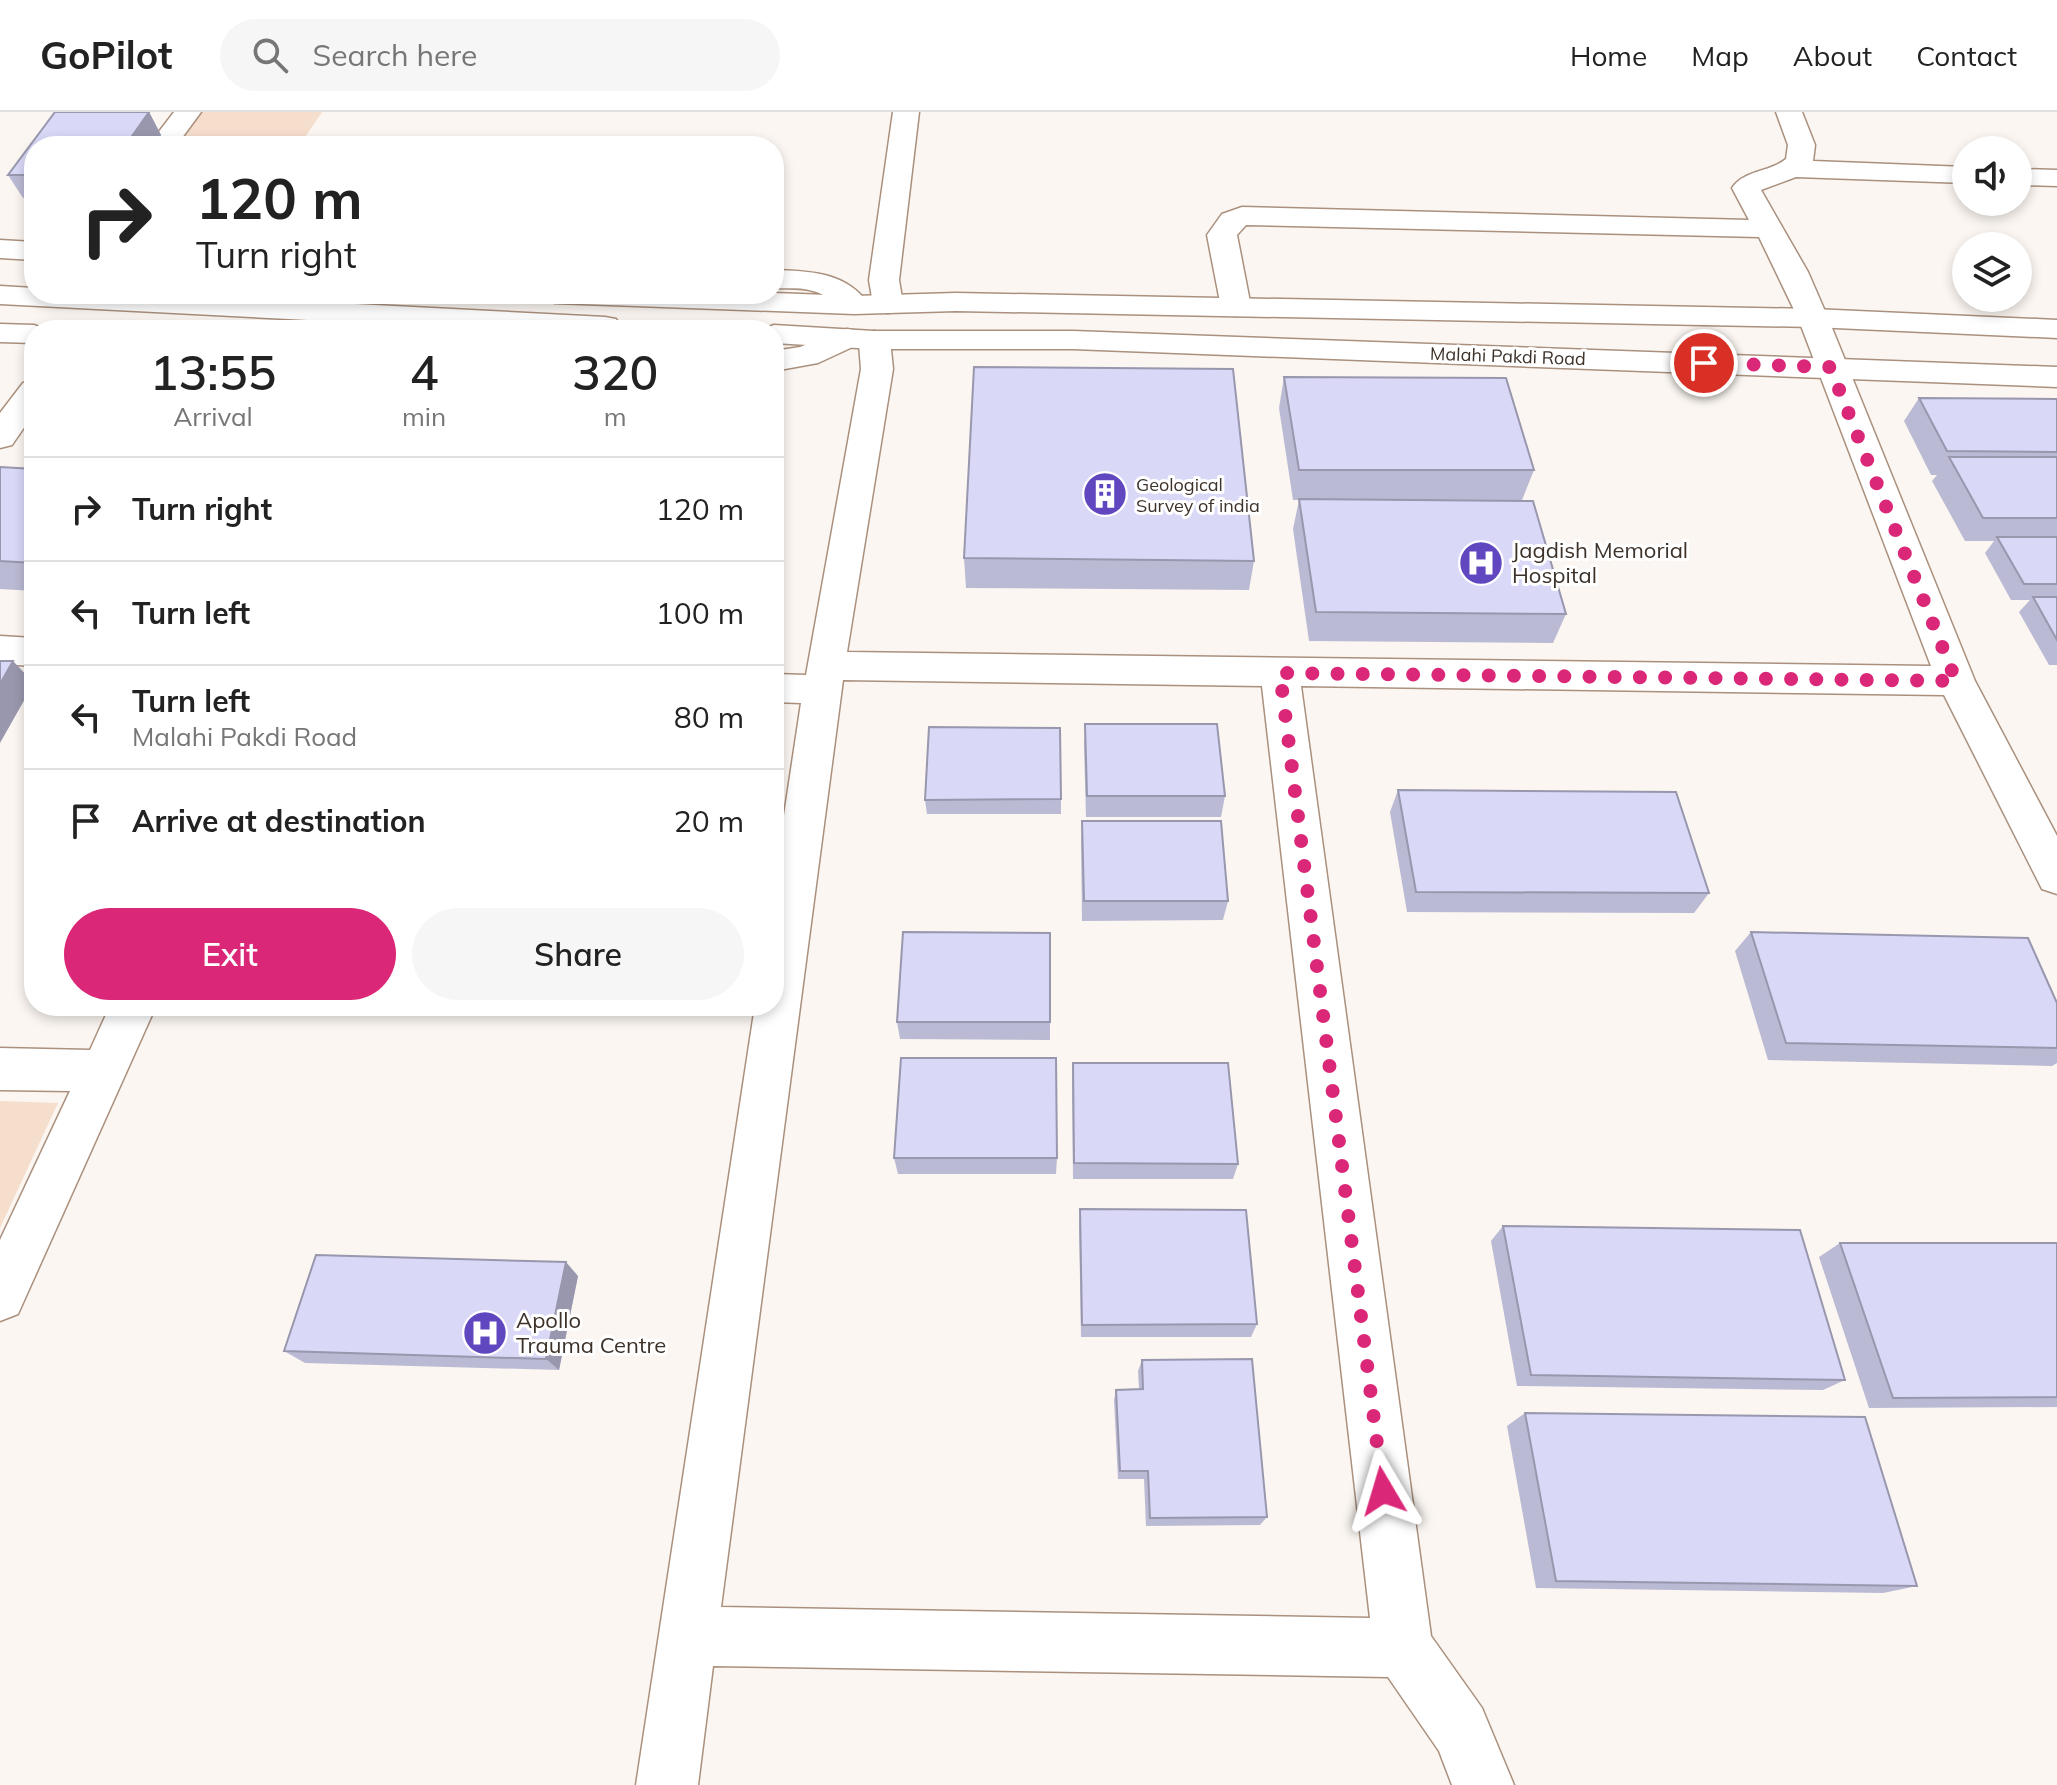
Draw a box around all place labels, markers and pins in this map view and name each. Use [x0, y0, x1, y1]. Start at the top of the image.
pin [1670, 329, 1738, 397]
building icon: Geological Survey of india [1081, 470, 1129, 518]
place label: Geological Survey of india [1136, 473, 1260, 517]
place label: Jagdish Memorial Hospital [1512, 536, 1688, 589]
hospital icon: Jagdish Memorial Hospital [1457, 539, 1505, 587]
place label: Apollo Trauma Centre [516, 1306, 666, 1359]
hospital icon: Apollo Trauma Centre [461, 1309, 509, 1357]

